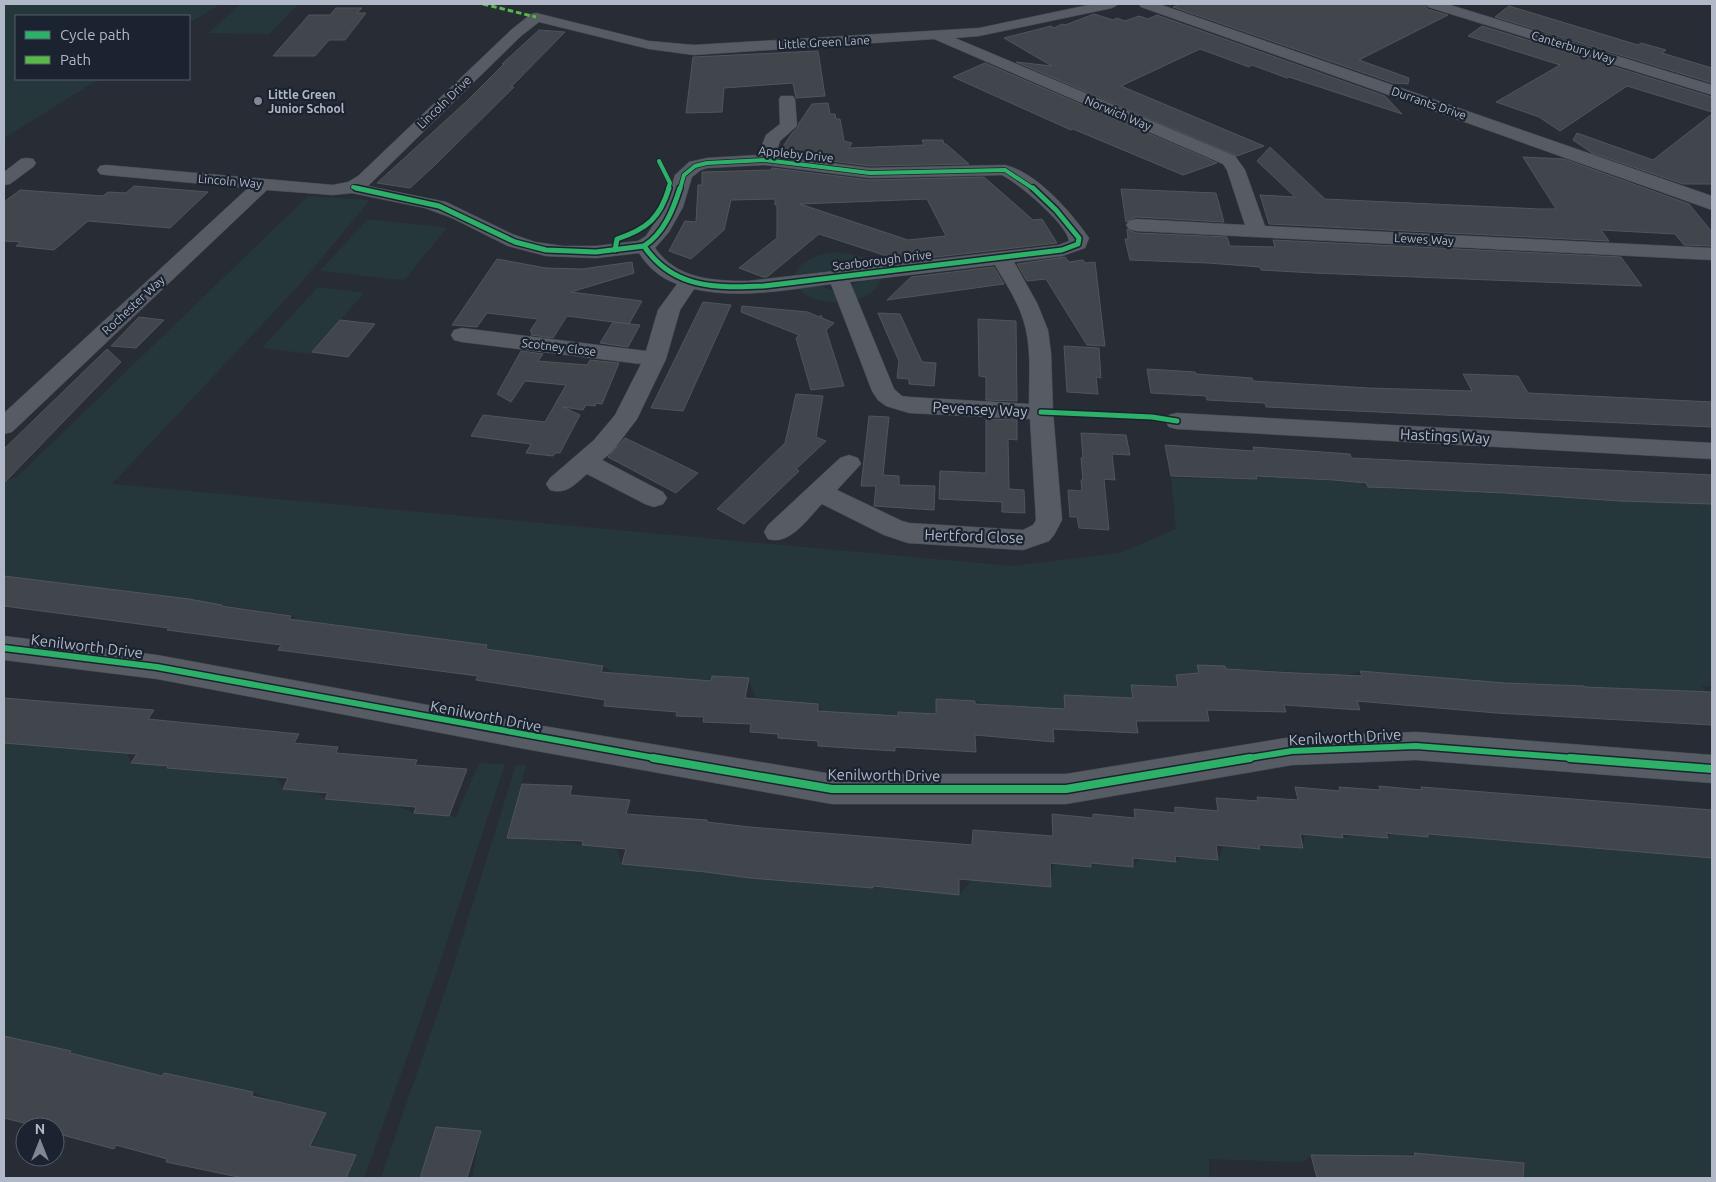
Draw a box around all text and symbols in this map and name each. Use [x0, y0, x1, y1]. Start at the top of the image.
legend [15, 15, 190, 80]
text: Cycle path [60, 26, 130, 43]
street label: Canterbury Way [1530, 28, 1616, 66]
street label: Little Green Lane [778, 33, 870, 51]
text: Path [60, 51, 91, 68]
street label: Lincoln Drive [414, 73, 474, 131]
street label: Durrants Drive [1390, 84, 1468, 122]
place label: Little Green Junior School [268, 88, 345, 115]
street label: Norwich Way [1083, 93, 1153, 133]
marker: Little Green Junior School [252, 95, 264, 107]
street label: Appleby Drive [758, 144, 834, 164]
street label: Lincoln Way [198, 172, 263, 190]
street label: Lewes Way [1394, 231, 1454, 247]
street label: Scarborough Drive [832, 247, 932, 273]
street label: Rochester Way [99, 273, 167, 337]
street label: Scotney Close [521, 336, 597, 358]
street label: Pevensey Way [932, 398, 1028, 420]
street label: Hastings Way [1400, 425, 1490, 447]
street label: Hertford Close [924, 526, 1024, 546]
street label: Kenilworth Drive [30, 631, 144, 661]
street label: Kenilworth Drive [429, 697, 543, 735]
street label: Kenilworth Drive [1288, 726, 1402, 748]
street label: Kenilworth Drive [827, 766, 941, 784]
north arrow [15, 1117, 65, 1167]
text: N [35, 1121, 45, 1137]

